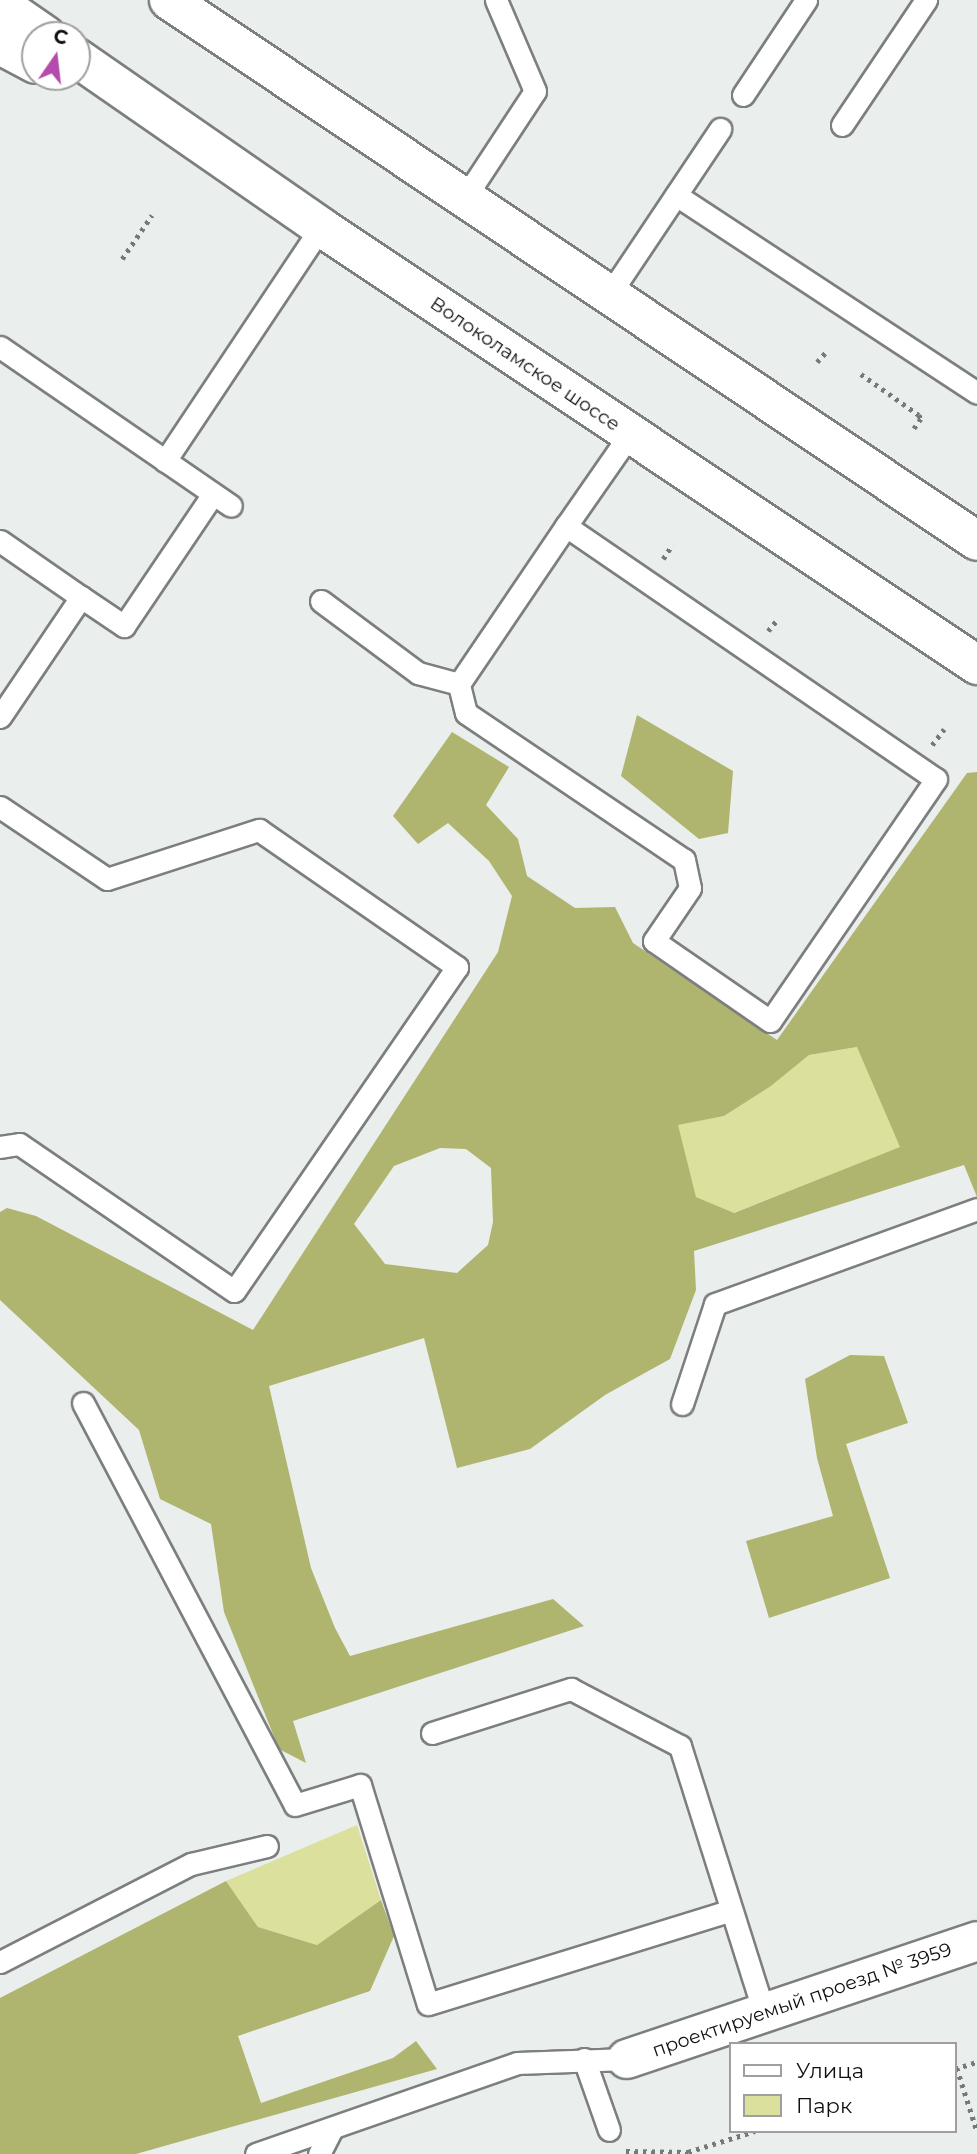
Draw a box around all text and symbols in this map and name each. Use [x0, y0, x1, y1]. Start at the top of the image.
north arrow [21, 21, 91, 91]
text: С [51, 24, 70, 50]
street label: Волоколамское шоссе [426, 292, 624, 436]
street label: проектируемый проезд № 3959 [649, 1938, 955, 2062]
legend [729, 2042, 956, 2133]
text: Улица [796, 2058, 864, 2083]
text: Парк [796, 2093, 852, 2118]

